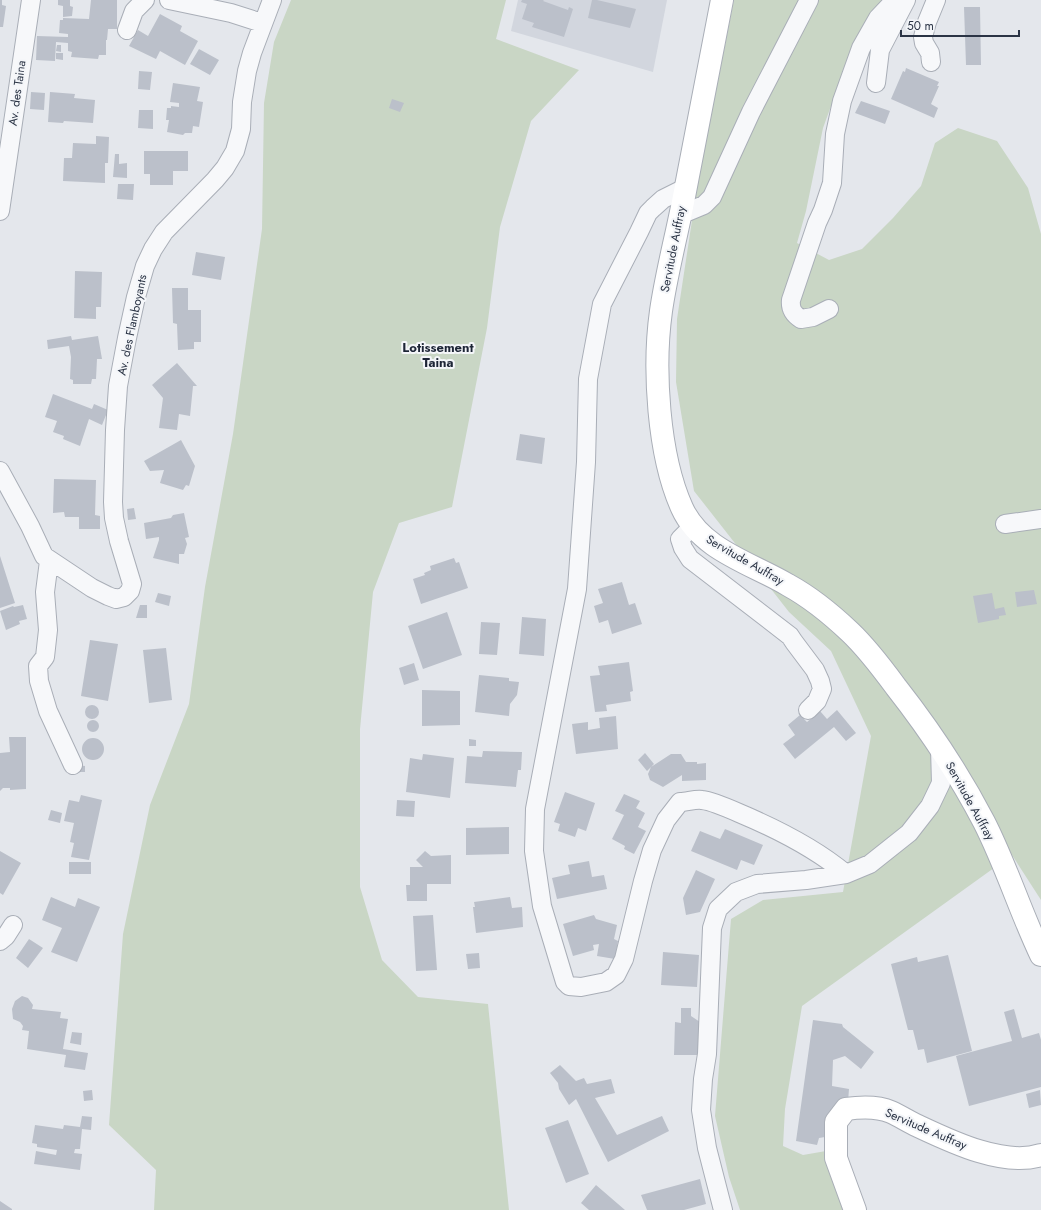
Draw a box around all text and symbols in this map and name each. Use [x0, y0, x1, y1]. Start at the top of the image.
scale bar [901, 12, 1019, 38]
text: 50 m [907, 17, 934, 35]
street label: Av. des Taina [4, 59, 31, 127]
street label: Servitude Auffray [656, 204, 690, 294]
street label: Av. des Flamboyants [113, 273, 152, 377]
district label: Lotissement Taina [402, 338, 475, 372]
street label: Servitude Auffray [703, 530, 788, 590]
street label: Servitude Auffray [941, 758, 999, 844]
street label: Servitude Auffray [882, 1104, 970, 1155]

